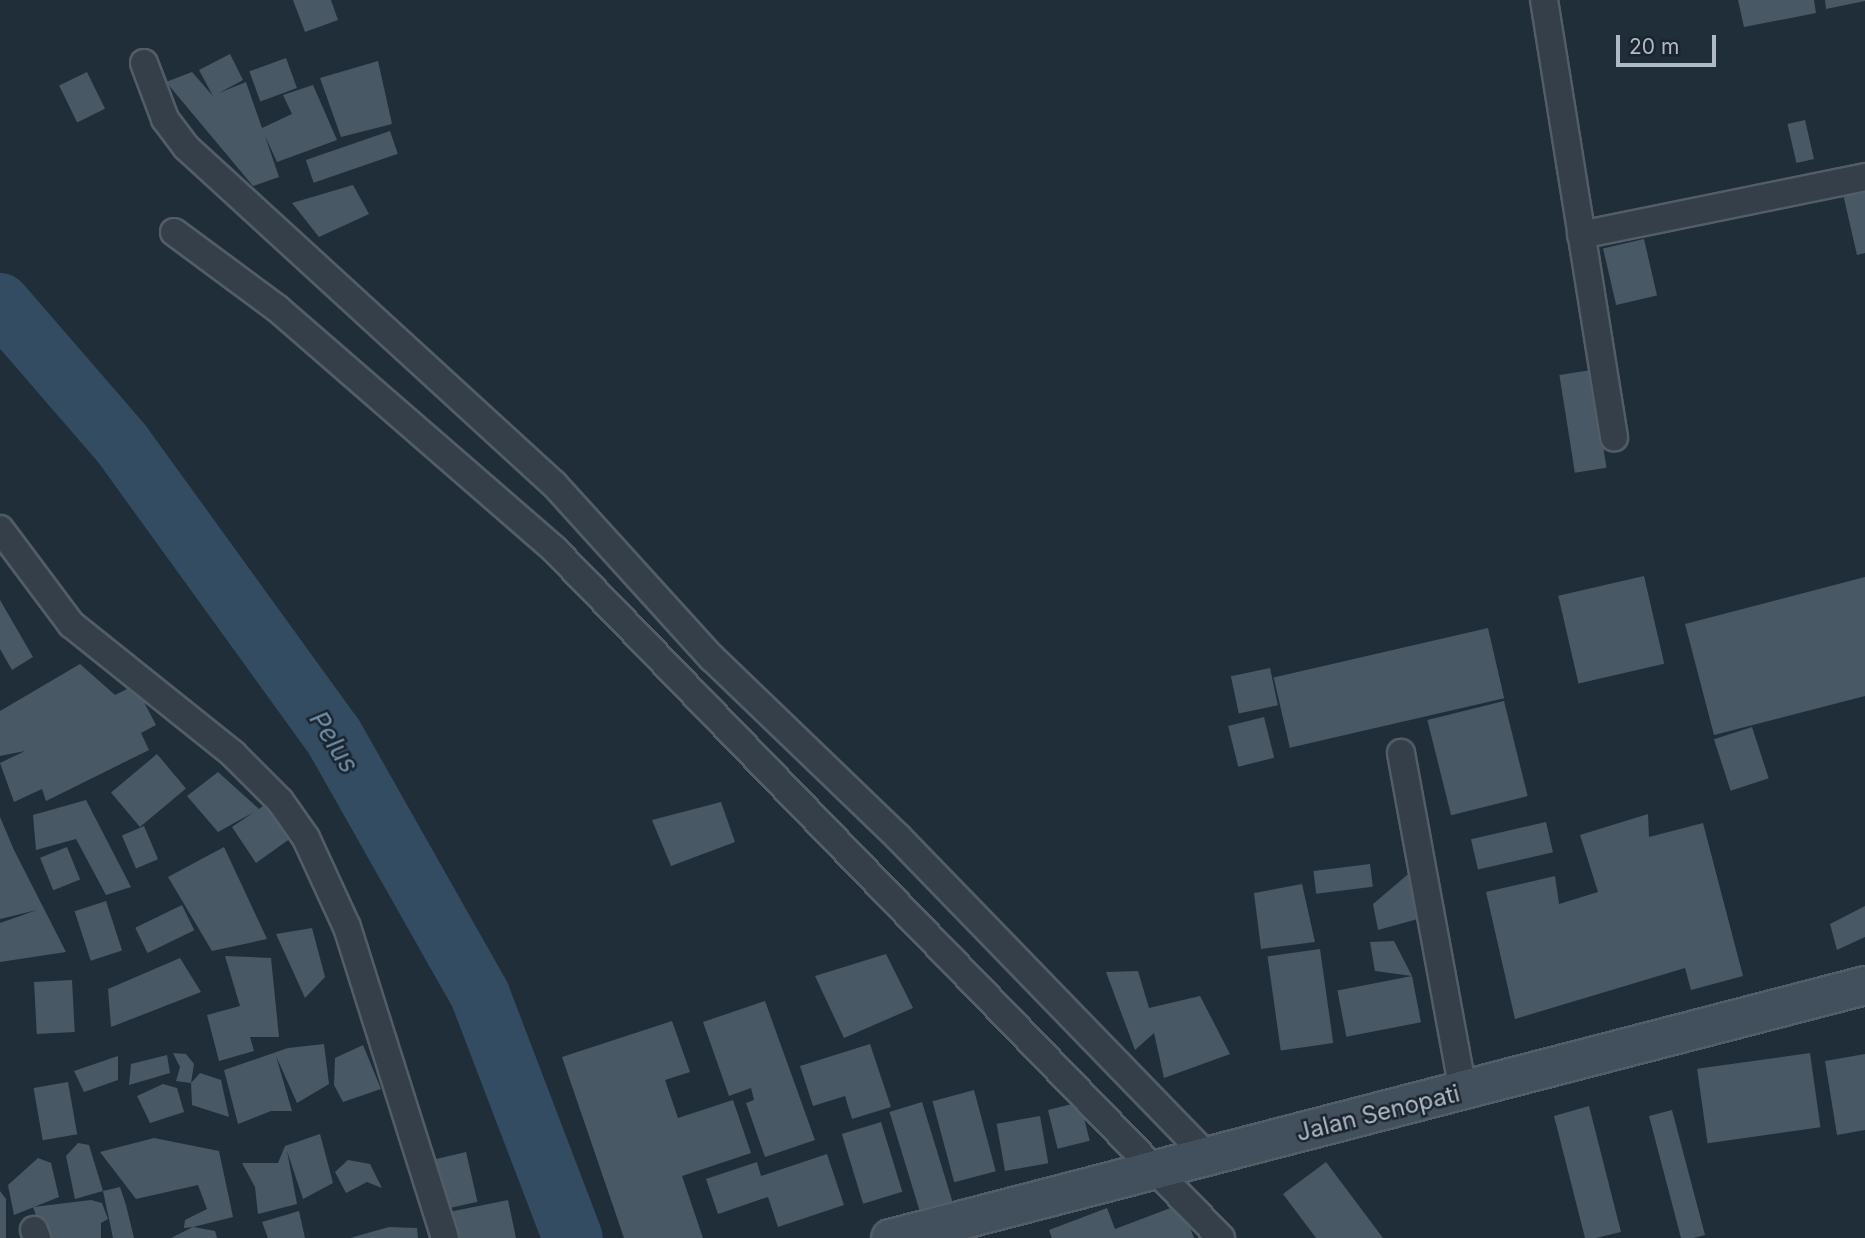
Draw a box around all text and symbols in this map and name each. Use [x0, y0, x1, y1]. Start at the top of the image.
scale bar [1620, 21, 1720, 65]
text: 20 m [1629, 34, 1679, 59]
water label: Pelus [303, 705, 365, 779]
street label: Jalan Senopati [1293, 1079, 1463, 1147]

